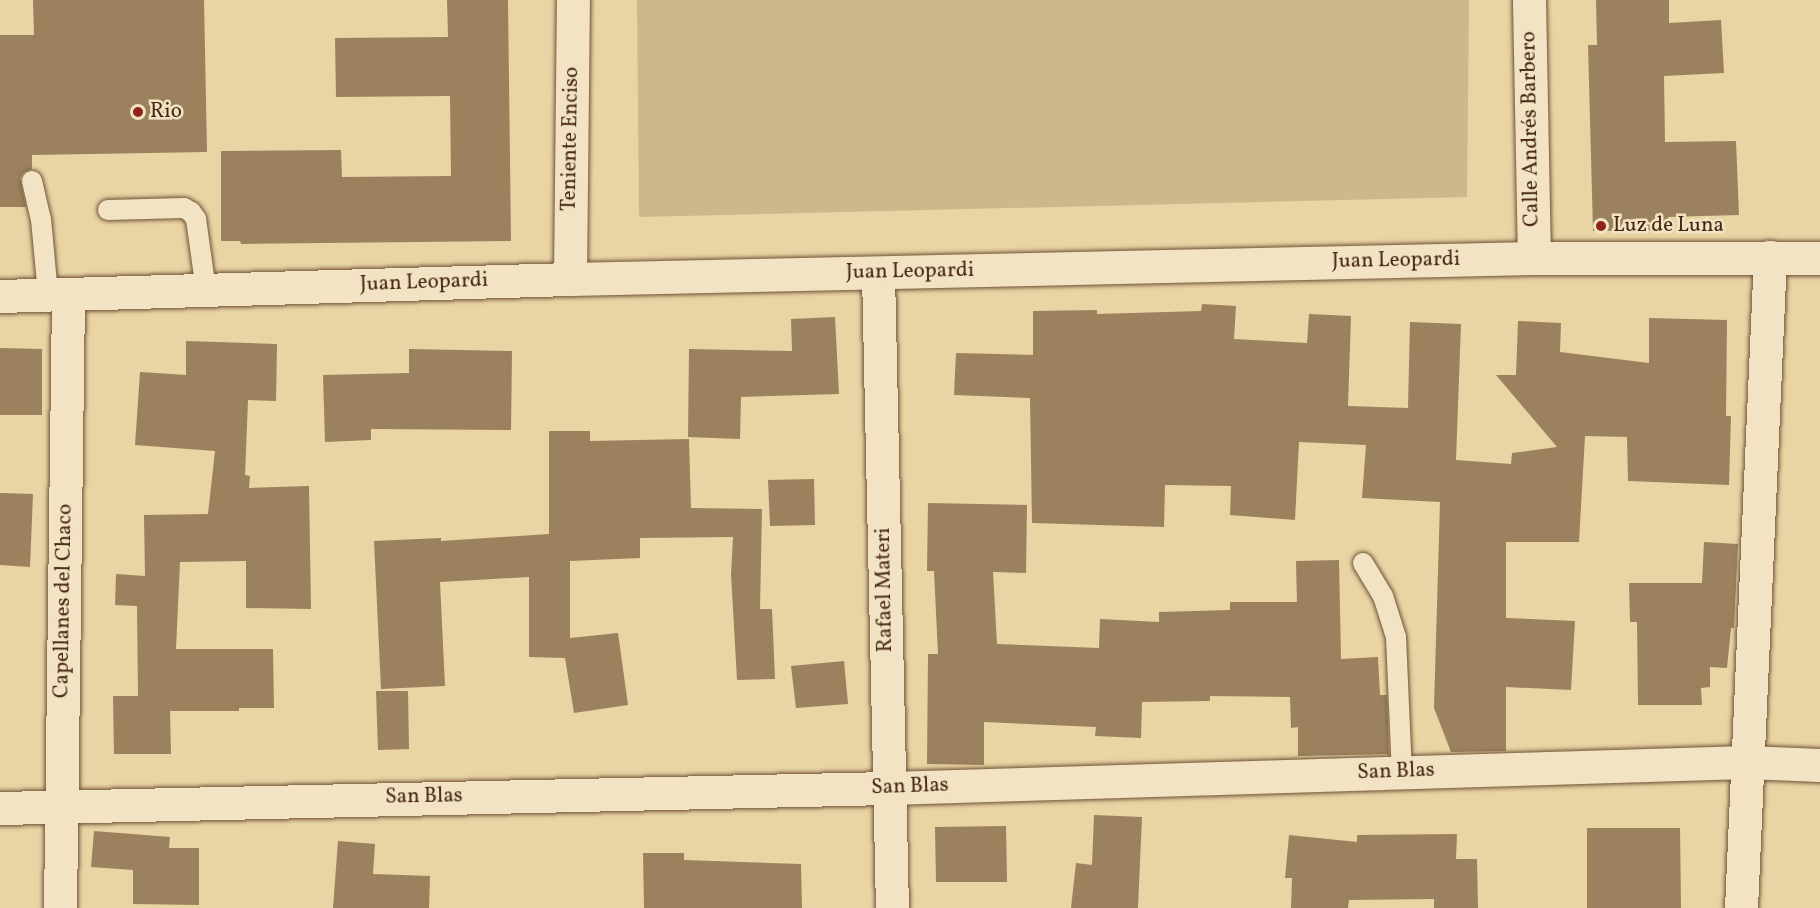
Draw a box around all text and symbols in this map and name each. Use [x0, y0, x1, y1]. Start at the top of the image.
street label: Calle Andrés Barbero [1517, 31, 1545, 227]
street label: Teniente Enciso [557, 67, 585, 211]
place label: Rio [150, 99, 182, 125]
marker: Rio [131, 105, 145, 119]
place label: Luz de Luna [1613, 213, 1724, 239]
marker: Luz de Luna [1594, 219, 1608, 233]
street label: Juan Leopardi [1332, 247, 1460, 275]
street label: Juan Leopardi [846, 258, 974, 286]
street label: Juan Leopardi [359, 268, 489, 298]
street label: Capellanes del Chaco [50, 504, 78, 698]
street label: Rafael Materi [871, 527, 899, 653]
street label: San Blas [1357, 758, 1435, 786]
street label: San Blas [871, 773, 949, 801]
street label: San Blas [385, 784, 463, 810]

